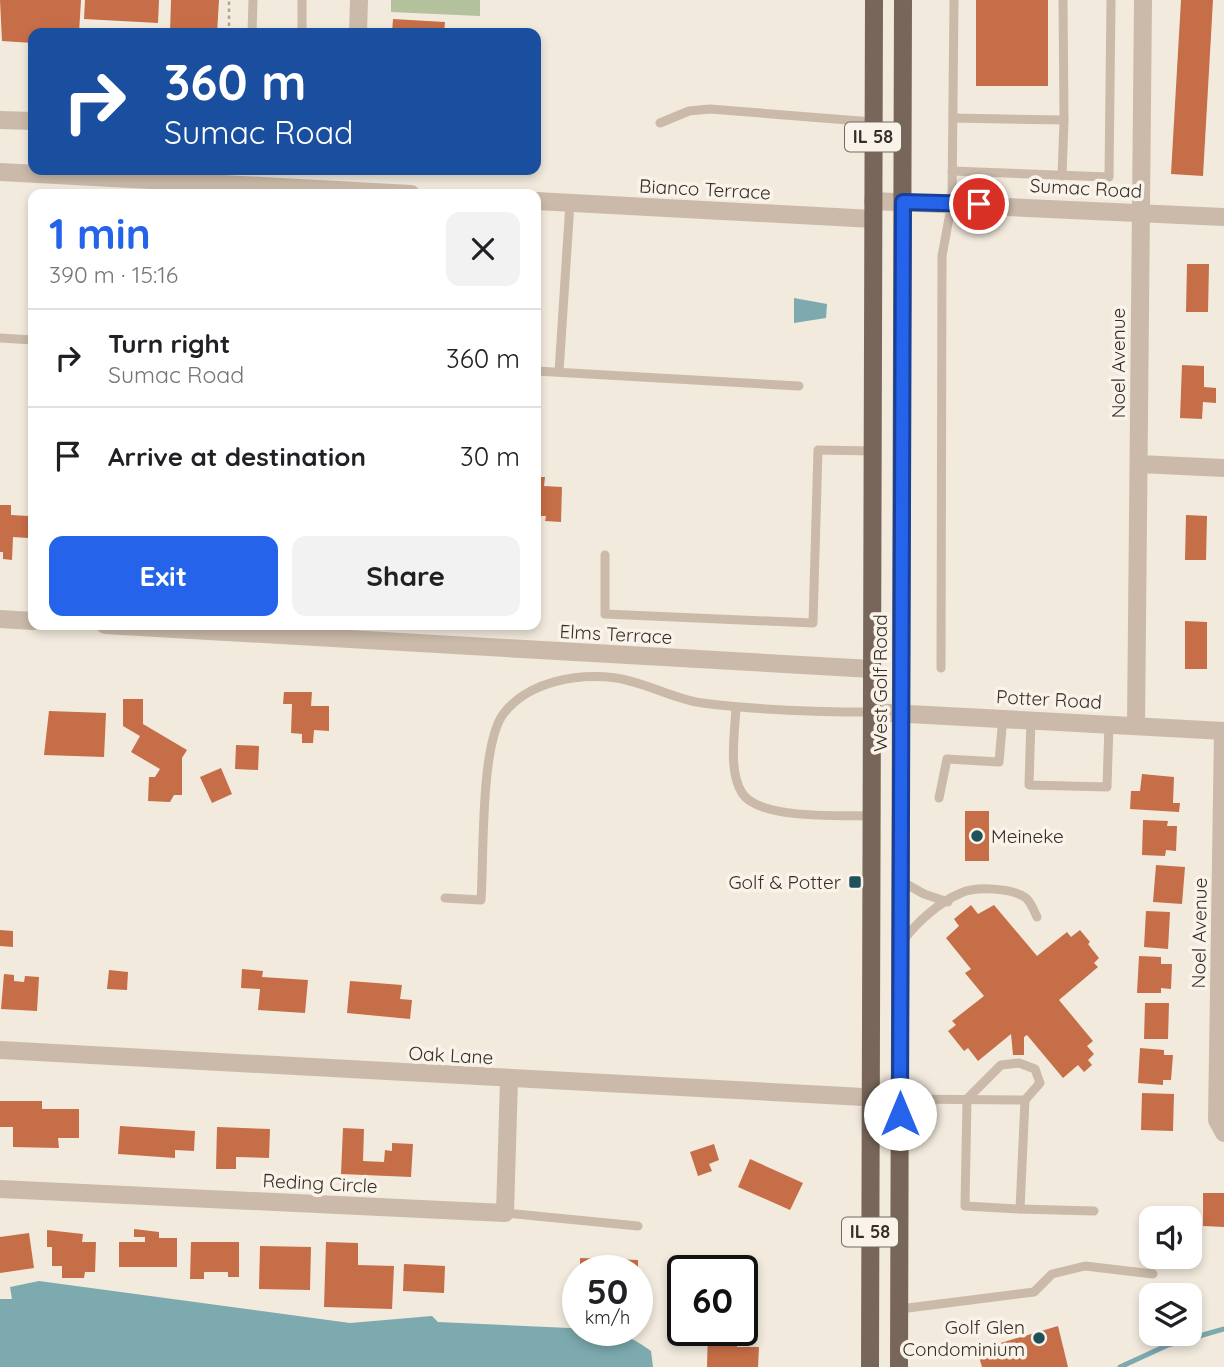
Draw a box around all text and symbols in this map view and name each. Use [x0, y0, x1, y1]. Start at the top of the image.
text: 360 m [164, 51, 306, 112]
icon: right [49, 56, 140, 147]
text: Sumac Road [164, 112, 353, 152]
road number: IL 58 [845, 122, 901, 152]
street label: Sumac Road [1029, 173, 1143, 203]
street label: Bianco Terrace [639, 174, 771, 204]
pin [949, 174, 1009, 234]
icon: arrive [960, 185, 998, 223]
text: 1 min [49, 207, 151, 260]
button: close [446, 212, 520, 286]
text: 390 m · 15:16 [49, 260, 178, 289]
street label: Noel Avenue [1106, 308, 1130, 418]
text: Turn right [108, 327, 230, 360]
icon: right [49, 339, 87, 377]
text: 360 m [446, 342, 520, 375]
text: Sumac Road [108, 360, 244, 389]
icon: arrive [49, 437, 87, 475]
text: Arrive at destination [108, 440, 366, 473]
text: 30 m [460, 440, 520, 473]
button: Exit [49, 536, 278, 616]
button: Share [292, 536, 520, 616]
street label: West Golf Road [868, 614, 892, 752]
street label: Elms Terrace [559, 619, 673, 649]
street label: Potter Road [996, 684, 1102, 714]
place label: Meineke [991, 824, 1064, 848]
marker: Meineke [969, 828, 985, 844]
place label: Golf & Potter [728, 870, 842, 894]
marker: Golf & Potter [847, 874, 863, 890]
street label: Noel Avenue [1186, 878, 1212, 988]
street label: Oak Lane [408, 1041, 494, 1069]
position arrow [863, 1077, 937, 1151]
street label: Reding Circle [262, 1168, 378, 1198]
map controls [1139, 1206, 1202, 1346]
button: sound [1139, 1206, 1202, 1269]
road number: IL 58 [842, 1218, 898, 1246]
speed limit sign: 60 [667, 1255, 758, 1346]
text: 50 [587, 1269, 628, 1313]
button: layers [1139, 1283, 1202, 1346]
text: km/h [585, 1306, 630, 1329]
place label: Golf Glen Condominium [903, 1315, 1025, 1361]
marker: Golf Glen Condominium [1031, 1330, 1047, 1346]

